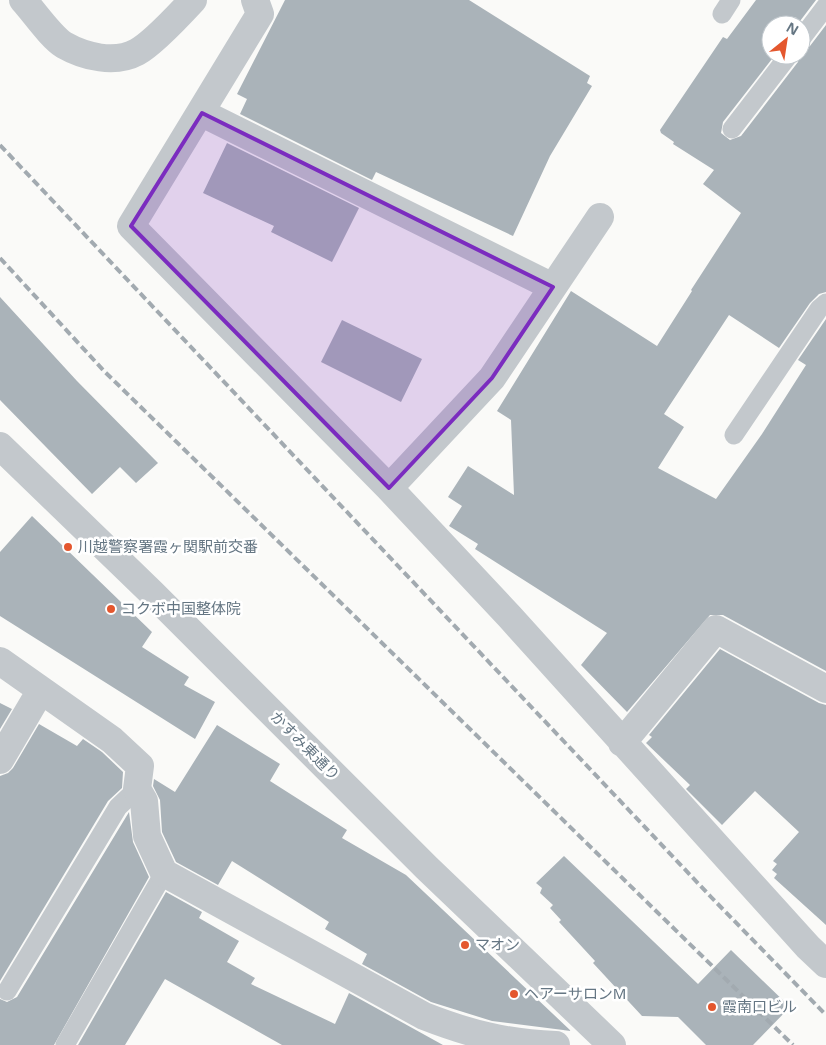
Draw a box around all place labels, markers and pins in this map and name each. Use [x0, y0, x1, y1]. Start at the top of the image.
place label: 川越警察署霞ヶ関駅前交番 [78, 536, 258, 556]
marker: 川越警察署霞ヶ関駅前交番 [62, 541, 74, 553]
place label: コクボ中国整体院 [121, 598, 241, 618]
marker: コクボ中国整体院 [105, 603, 117, 615]
place label: マオン [475, 934, 520, 954]
marker: マオン [459, 939, 471, 951]
place label: ヘアーサロンM [524, 983, 626, 1003]
marker: ヘアーサロンM [508, 988, 520, 1000]
place label: 霞南口ビル [722, 996, 797, 1016]
marker: 霞南口ビル [706, 1001, 718, 1013]

